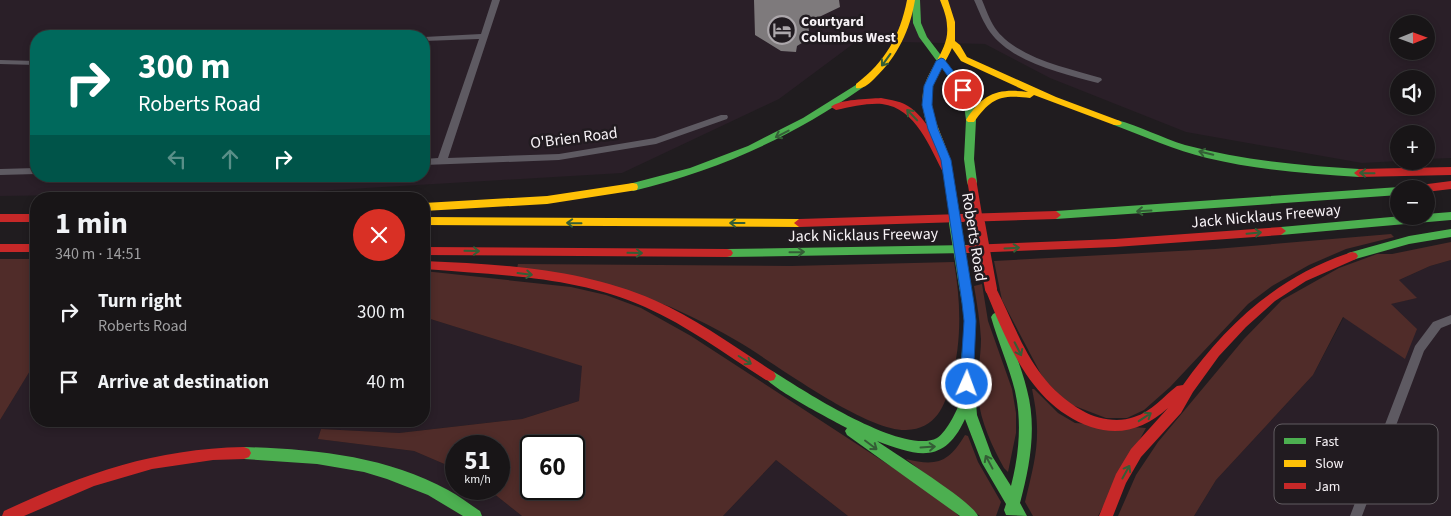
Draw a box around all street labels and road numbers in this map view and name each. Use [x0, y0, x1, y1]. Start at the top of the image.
street label: O'Brien Road [529, 122, 619, 154]
street label: Roberts Road [956, 191, 992, 283]
street label: Jack Nicklaus Freeway [1190, 198, 1342, 234]
street label: Jack Nicklaus Freeway [788, 223, 939, 247]

